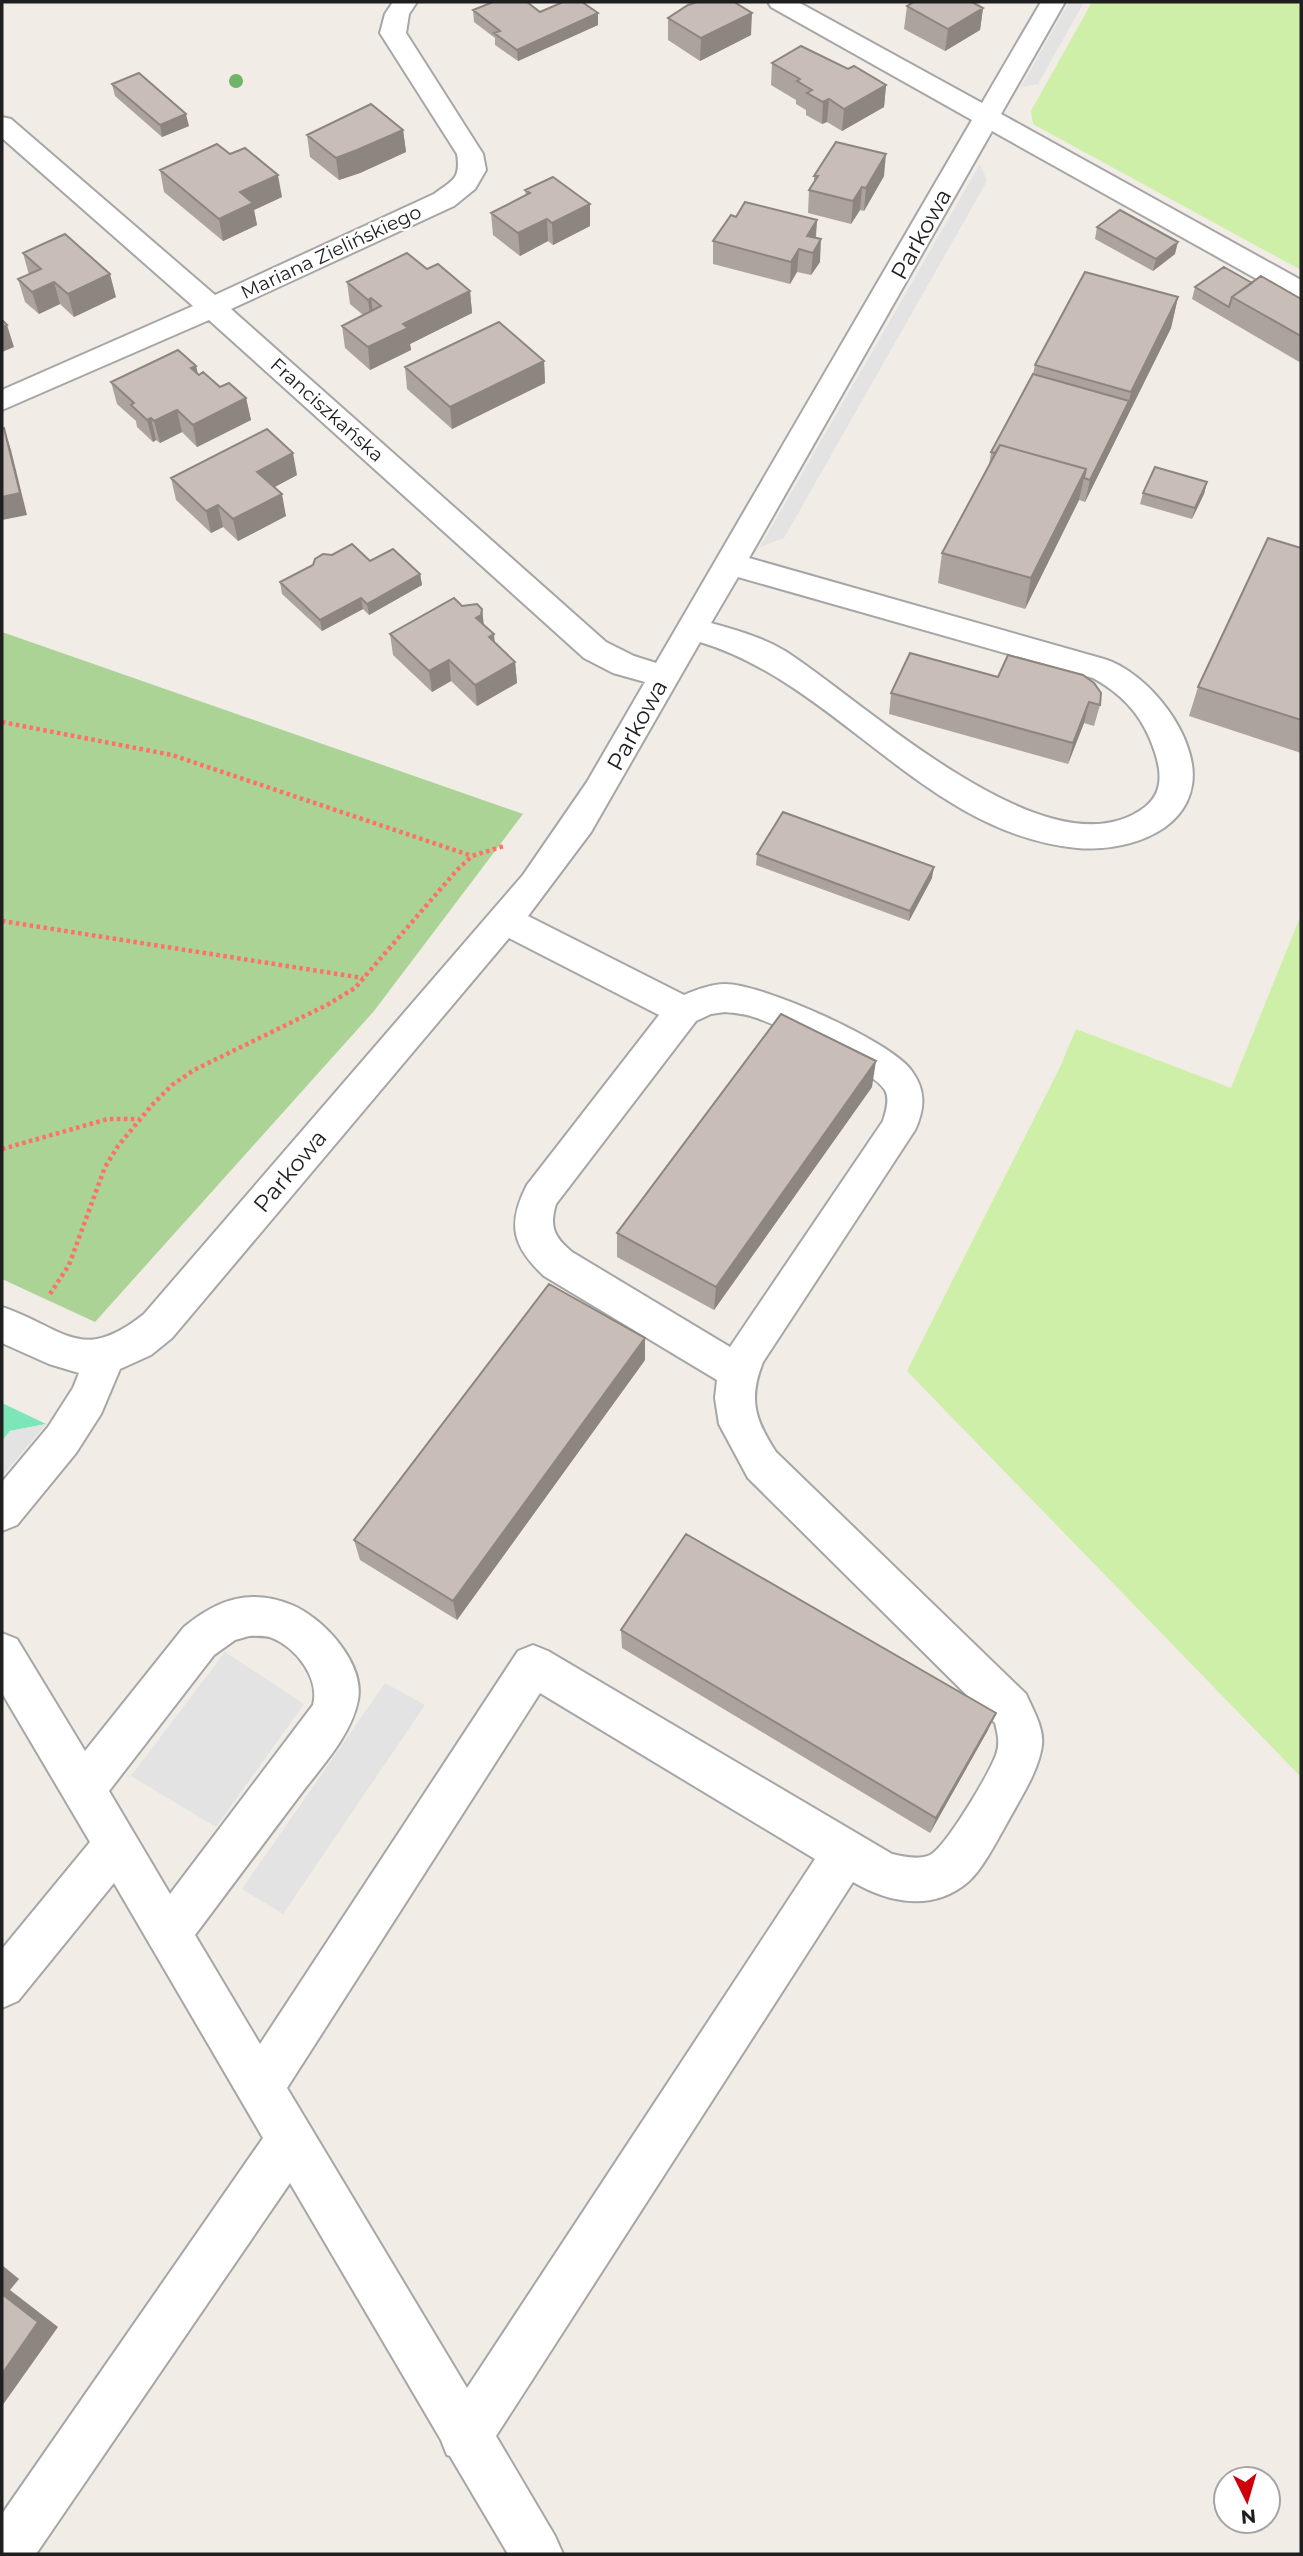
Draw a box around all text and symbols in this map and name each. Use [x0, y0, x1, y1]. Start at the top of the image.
street label: Parkowa [885, 184, 957, 284]
street label: Mariana Zielińskiego [237, 200, 425, 304]
street label: Franciszkańska [266, 353, 388, 467]
street label: Parkowa [601, 675, 673, 775]
street label: Parkowa [247, 1124, 333, 1218]
north arrow [1212, 2465, 1282, 2535]
text: N [1240, 2504, 1257, 2529]

